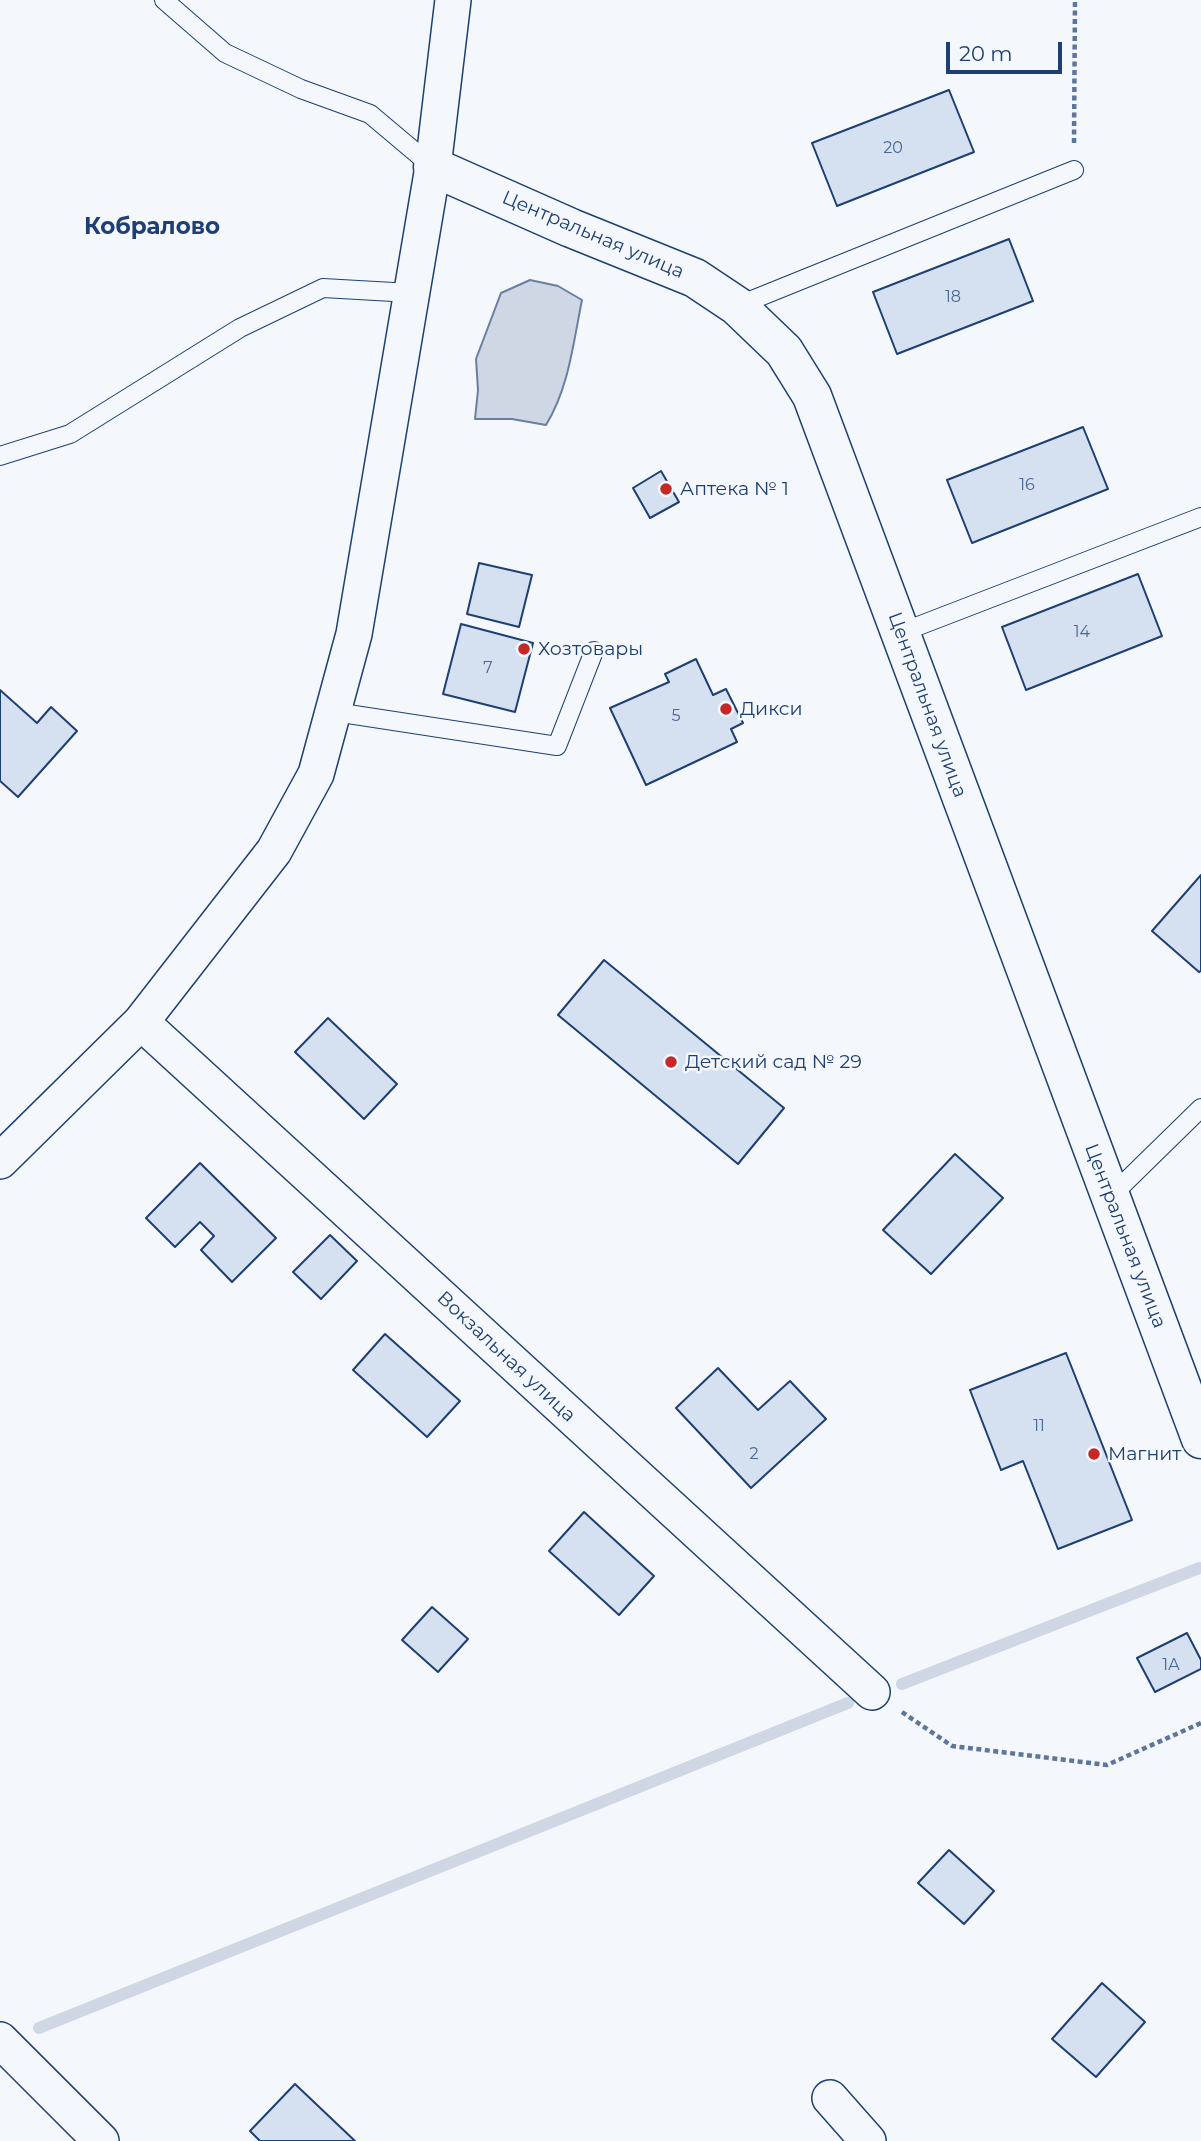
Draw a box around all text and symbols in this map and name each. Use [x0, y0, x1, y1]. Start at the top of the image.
scale bar [949, 28, 1064, 72]
text: 20 m [959, 41, 1013, 66]
house number: 20 [883, 138, 903, 158]
street label: Центральная улица [499, 186, 687, 284]
district label: Кобралово [84, 213, 220, 241]
house number: 18 [945, 287, 961, 307]
house number: 16 [1019, 475, 1035, 495]
place label: Аптека № 1 [680, 478, 789, 500]
marker: Аптека № 1 [658, 481, 674, 497]
street label: Центральная улица [883, 609, 971, 801]
house number: 14 [1074, 622, 1090, 642]
place label: Хозтовары [538, 638, 643, 660]
marker: Хозтовары [516, 641, 532, 657]
house number: 7 [483, 658, 493, 678]
place label: Дикси [740, 698, 803, 720]
marker: Дикси [718, 701, 734, 717]
house number: 5 [671, 706, 681, 726]
place label: Детский сад № 29 [685, 1051, 862, 1073]
marker: Детский сад № 29 [663, 1054, 679, 1070]
street label: Центральная улица [1079, 1141, 1171, 1331]
street label: Вокзальная улица [432, 1287, 580, 1427]
house number: 11 [1033, 1416, 1045, 1436]
place label: Магнит [1108, 1443, 1181, 1465]
house number: 2 [749, 1444, 759, 1464]
marker: Магнит [1086, 1446, 1102, 1462]
house number: 1А [1162, 1655, 1180, 1675]

